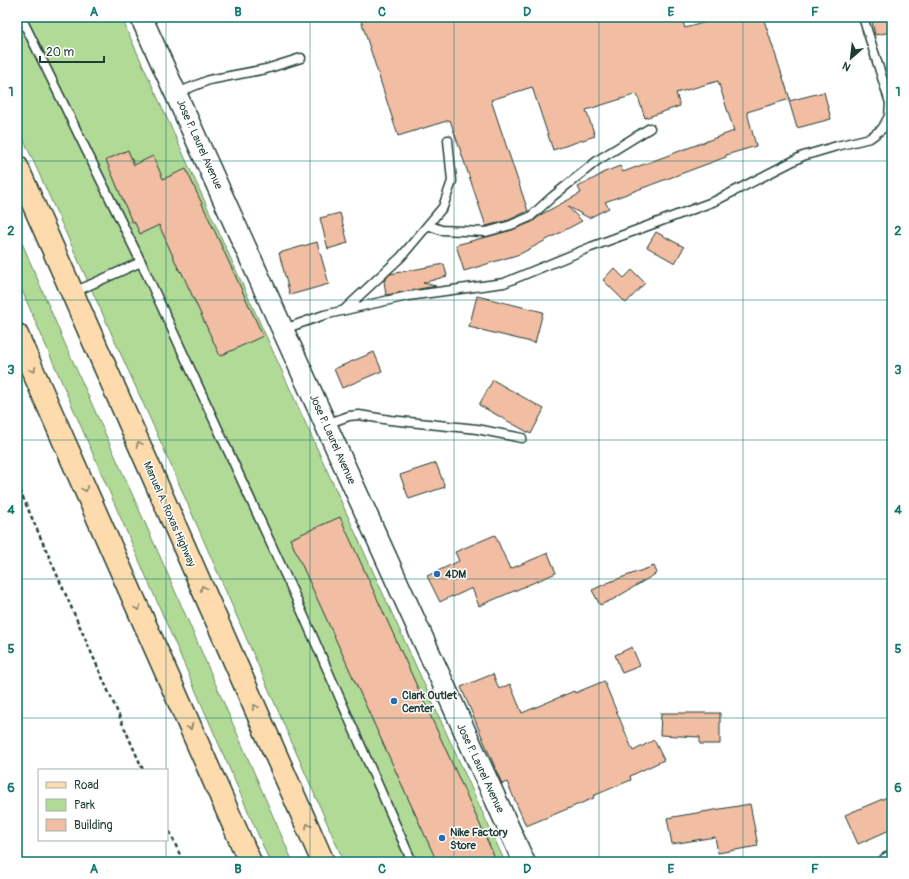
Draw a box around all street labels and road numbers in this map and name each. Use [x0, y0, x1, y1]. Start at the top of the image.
street label: Jose P. Laurel Avenue [174, 97, 225, 192]
street label: Jose P. Laurel Avenue [307, 392, 358, 487]
street label: Manuel A. Roxas Highway [140, 460, 199, 569]
street label: Jose P. Laurel Avenue [454, 721, 507, 816]

